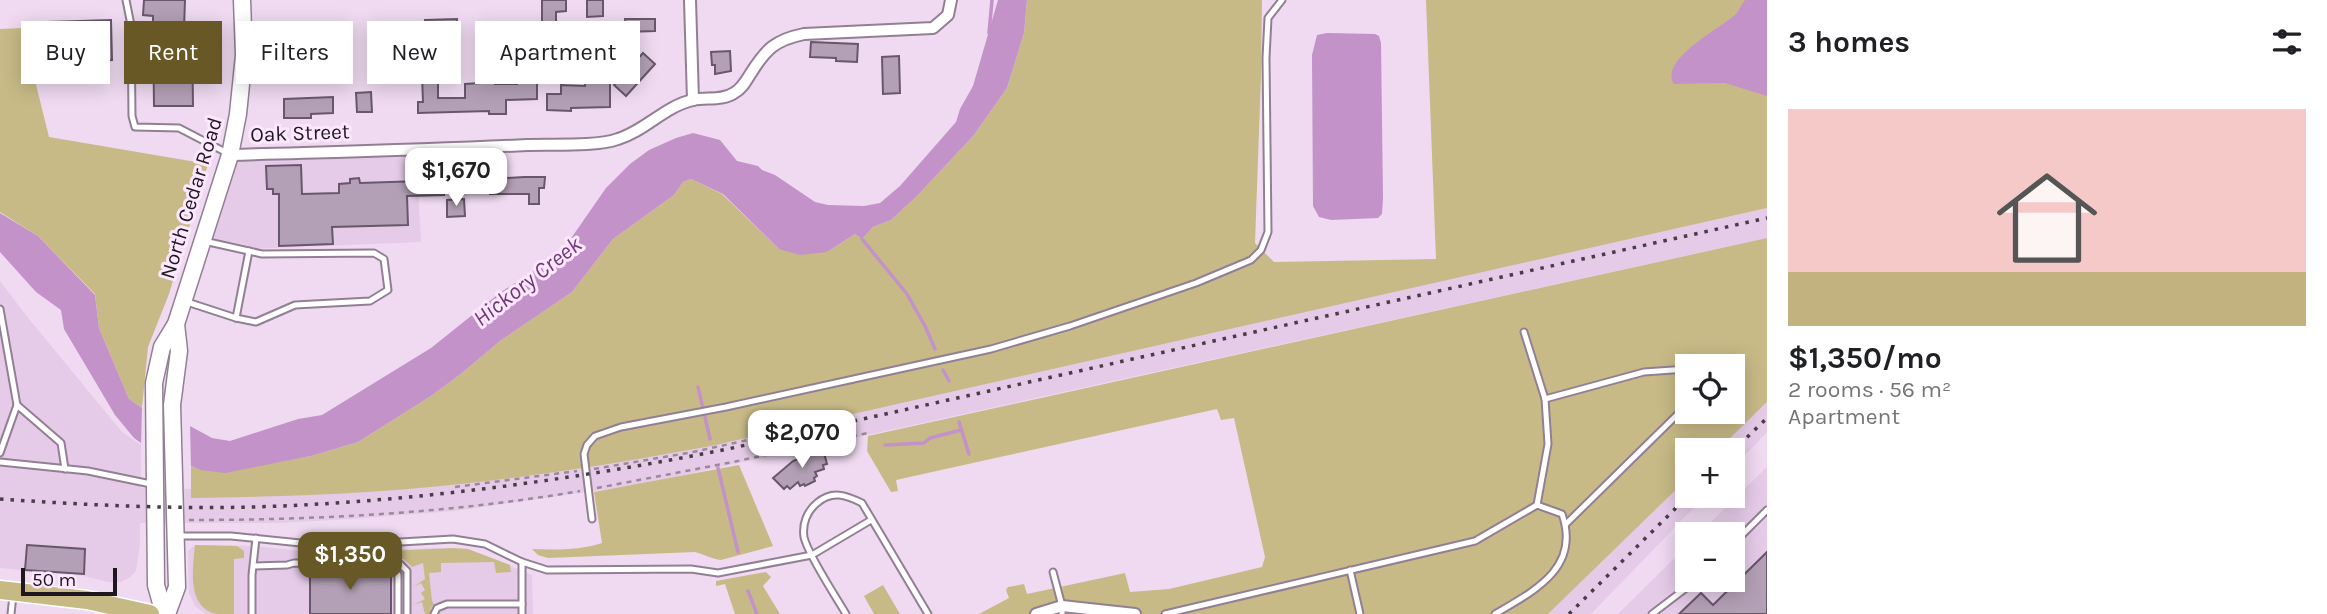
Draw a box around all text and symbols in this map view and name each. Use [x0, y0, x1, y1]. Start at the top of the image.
chip: Buy [21, 21, 110, 84]
chip: Rent [124, 21, 222, 84]
chip: Filters [236, 21, 353, 84]
chip: New [367, 21, 461, 84]
chip: Apartment [475, 21, 640, 84]
icon: filters [2268, 23, 2306, 61]
text: 3 homes [1788, 24, 1910, 60]
street label: North Cedar Road [155, 114, 227, 282]
street label: Oak Street [250, 119, 350, 147]
pin: $1,670 [399, 148, 513, 208]
icon: home [1984, 155, 2110, 281]
text: $1,670 [421, 157, 491, 184]
water label: Hickory Creek [468, 231, 587, 332]
text: $1,350/mo [1788, 340, 1942, 376]
map controls [1675, 354, 1745, 592]
button: locate [1675, 354, 1745, 424]
text: 2 rooms · 56 m² [1788, 376, 1951, 403]
text: Apartment [1788, 403, 1900, 430]
pin: $2,070 [745, 410, 859, 470]
text: $2,070 [764, 419, 840, 446]
button: + [1675, 438, 1745, 508]
button: − [1675, 522, 1745, 592]
pin: $1,350 [293, 532, 407, 592]
text: $1,350 [314, 541, 386, 568]
scale bar [21, 565, 117, 597]
text: 50 m [32, 569, 76, 591]

